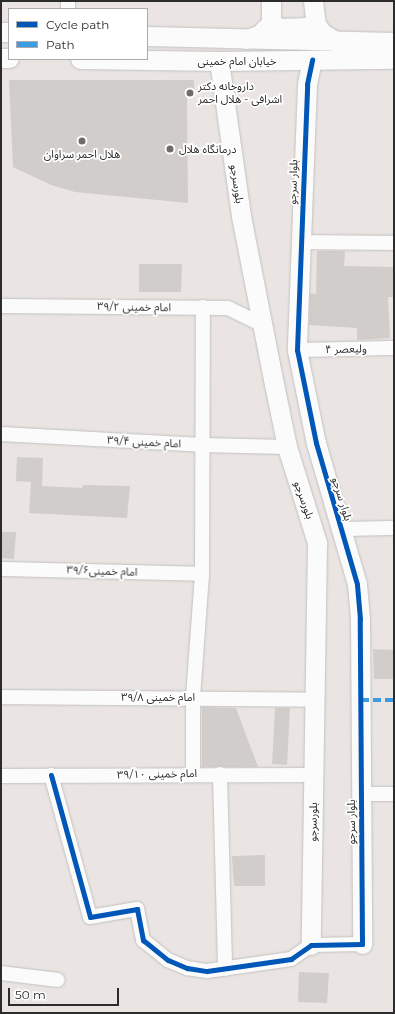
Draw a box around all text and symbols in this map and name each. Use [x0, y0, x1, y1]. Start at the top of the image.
legend [8, 8, 148, 60]
text: Cycle path [46, 17, 109, 32]
text: Path [46, 37, 75, 52]
street label: خیابان امام خمینی [198, 54, 276, 68]
place label: داروخانه دکتر اشرافی - هلال احمر [198, 80, 282, 106]
marker: داروخانه دکتر اشرافی - هلال احمر [185, 88, 195, 98]
marker: هلال احمر سراوان [77, 136, 87, 146]
place label: درمانگاه هلال [179, 142, 236, 156]
marker: درمانگاه هلال [164, 143, 176, 155]
place label: هلال احمر سراوان [44, 147, 120, 161]
street label: بلوار سرجو [286, 159, 300, 205]
street label: بلورسرجو [228, 164, 246, 204]
street label: امام خمینی ۳۹/۲ [97, 300, 171, 314]
street label: ولیعصر ۴ [325, 342, 367, 356]
street label: امام خمینی ۳۹/۴ [107, 433, 181, 451]
street label: بلوار سرجو [329, 475, 355, 523]
street label: بلورسرجو [291, 479, 317, 521]
street label: امام خمینی۳۹/۶ [66, 563, 138, 579]
street label: امام خمینی ۳۹/۸ [121, 690, 195, 704]
street label: امام خمینی ۳۹/۱۰ [117, 767, 197, 781]
street label: بلوار سرجو [344, 799, 358, 845]
street label: بلورسرجو [306, 802, 320, 842]
scale bar [10, 980, 121, 1006]
text: 50 m [15, 987, 46, 1002]

